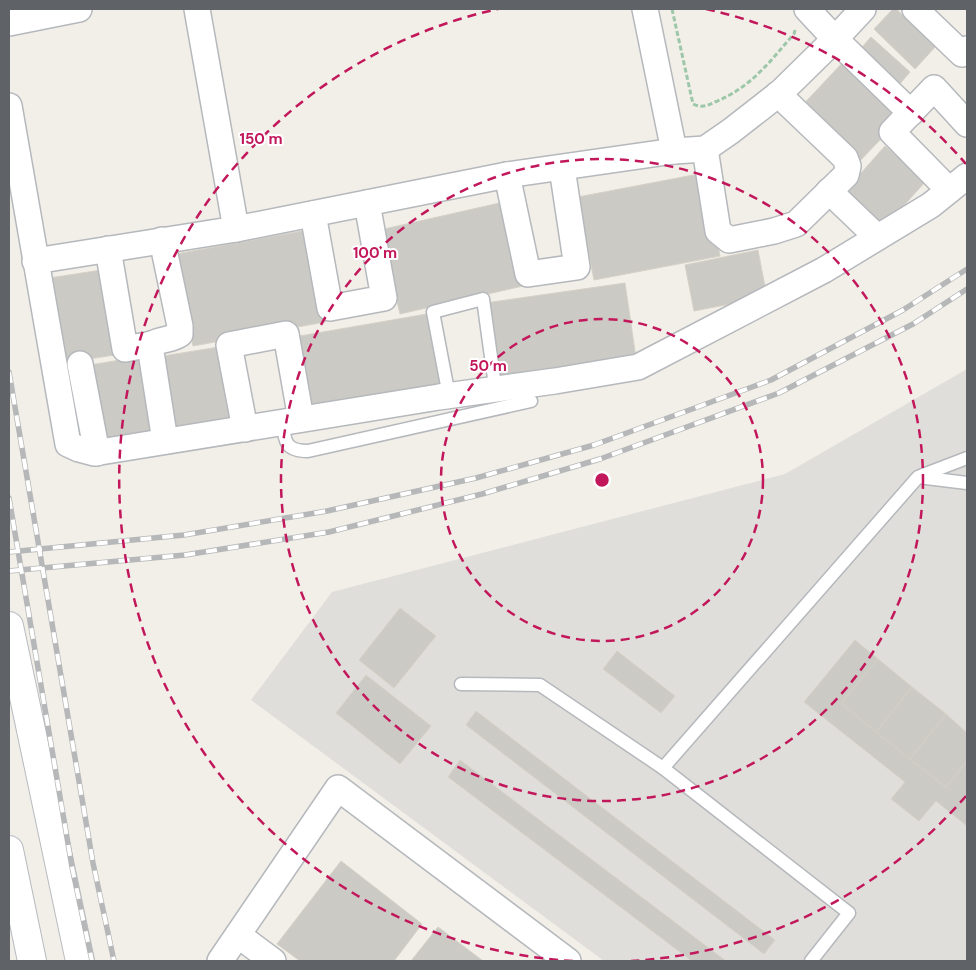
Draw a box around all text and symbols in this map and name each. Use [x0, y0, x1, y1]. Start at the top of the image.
text: 150 m [240, 129, 283, 149]
text: 100 m [353, 243, 397, 263]
text: 50 m [469, 356, 507, 376]
centre of rings [593, 471, 611, 489]

